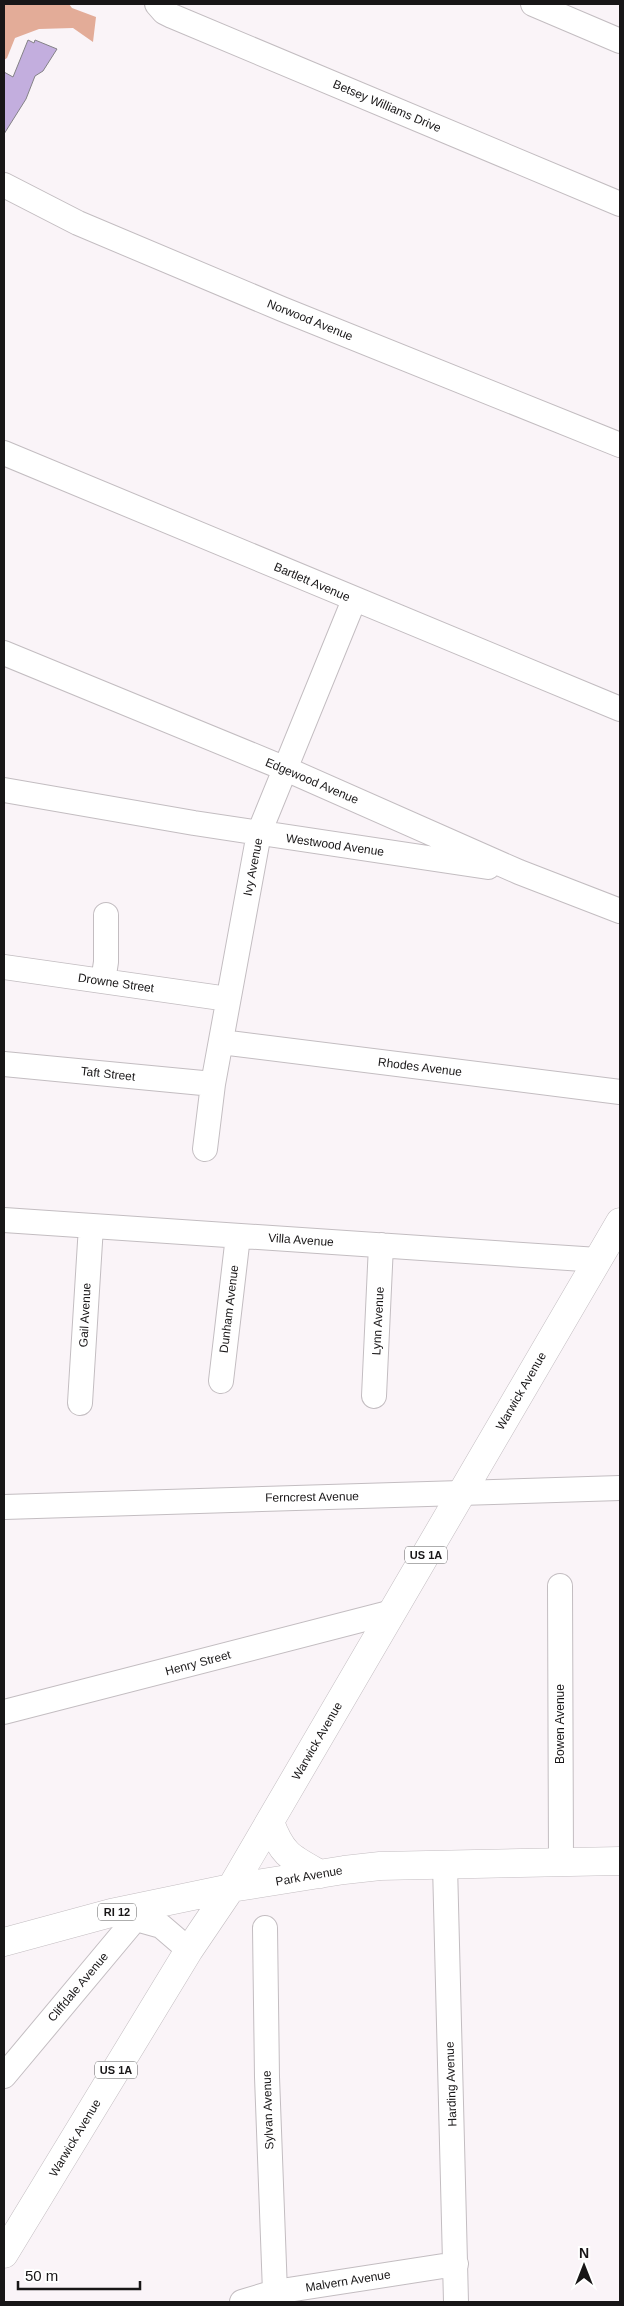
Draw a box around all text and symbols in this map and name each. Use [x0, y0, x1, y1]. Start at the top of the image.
street label: Betsey Williams Drive [331, 77, 443, 135]
street label: Norwood Avenue [265, 296, 355, 344]
street label: Bartlett Avenue [272, 560, 352, 604]
street label: Edgewood Avenue [263, 755, 361, 807]
street label: Westwood Avenue [285, 831, 385, 859]
street label: Ivy Avenue [241, 837, 266, 897]
street label: Drowne Street [77, 971, 156, 995]
street label: Rhodes Avenue [377, 1055, 463, 1079]
street label: Taft Street [80, 1064, 137, 1084]
street label: Villa Avenue [268, 1231, 335, 1249]
street label: Dunham Avenue [217, 1264, 241, 1354]
street label: Gail Avenue [76, 1282, 94, 1348]
street label: Lynn Avenue [369, 1286, 387, 1356]
street label: Warwick Avenue [493, 1349, 549, 1433]
street label: Ferncrest Avenue [265, 1489, 359, 1505]
road number: US 1A [405, 1546, 447, 1564]
street label: Henry Street [164, 1647, 233, 1678]
street label: Bowen Avenue [553, 1684, 567, 1764]
street label: Warwick Avenue [289, 1699, 345, 1783]
street label: Park Avenue [274, 1863, 344, 1889]
road number: RI 12 [98, 1904, 136, 1920]
street label: Cliffdale Avenue [45, 1949, 111, 2025]
street label: Harding Avenue [443, 2041, 459, 2127]
road number: US 1A [95, 2062, 137, 2078]
street label: Sylvan Avenue [260, 2070, 276, 2150]
street label: Warwick Avenue [46, 2096, 104, 2179]
north arrow [559, 2241, 609, 2291]
text: N [579, 2245, 589, 2261]
scale bar [18, 2258, 140, 2290]
text: 50 m [25, 2267, 58, 2284]
street label: Malvern Avenue [305, 2267, 392, 2295]

